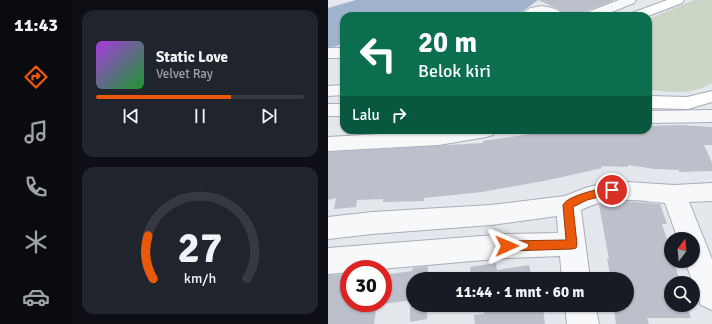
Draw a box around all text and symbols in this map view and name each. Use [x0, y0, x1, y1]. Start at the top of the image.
text: 11:43 [14, 14, 58, 36]
text: 20 m [418, 26, 477, 60]
icon: left [352, 28, 404, 80]
text: Static Love [156, 48, 228, 66]
text: Belok kiri [418, 60, 491, 82]
icon: directions [22, 63, 50, 91]
text: Velvet Ray [156, 66, 213, 82]
icon: right [388, 104, 410, 126]
icon: previous [120, 105, 142, 127]
icon: pause [189, 105, 211, 127]
icon: next [258, 105, 280, 127]
text: Lalu [352, 106, 380, 124]
icon: music [22, 118, 50, 146]
icon: phone [22, 173, 50, 201]
pin [595, 173, 629, 207]
icon: arrive [601, 179, 623, 201]
text: 27 [178, 222, 222, 273]
position arrow [486, 225, 528, 267]
icon: climate [22, 228, 50, 256]
north arrow [664, 232, 700, 268]
map controls [664, 232, 700, 312]
speed limit sign: 30 [340, 260, 392, 312]
text: km/h [184, 269, 216, 286]
button: search [664, 276, 700, 312]
icon: car [22, 283, 50, 311]
text: 11:44 · 1 mnt · 60 m [456, 283, 584, 301]

